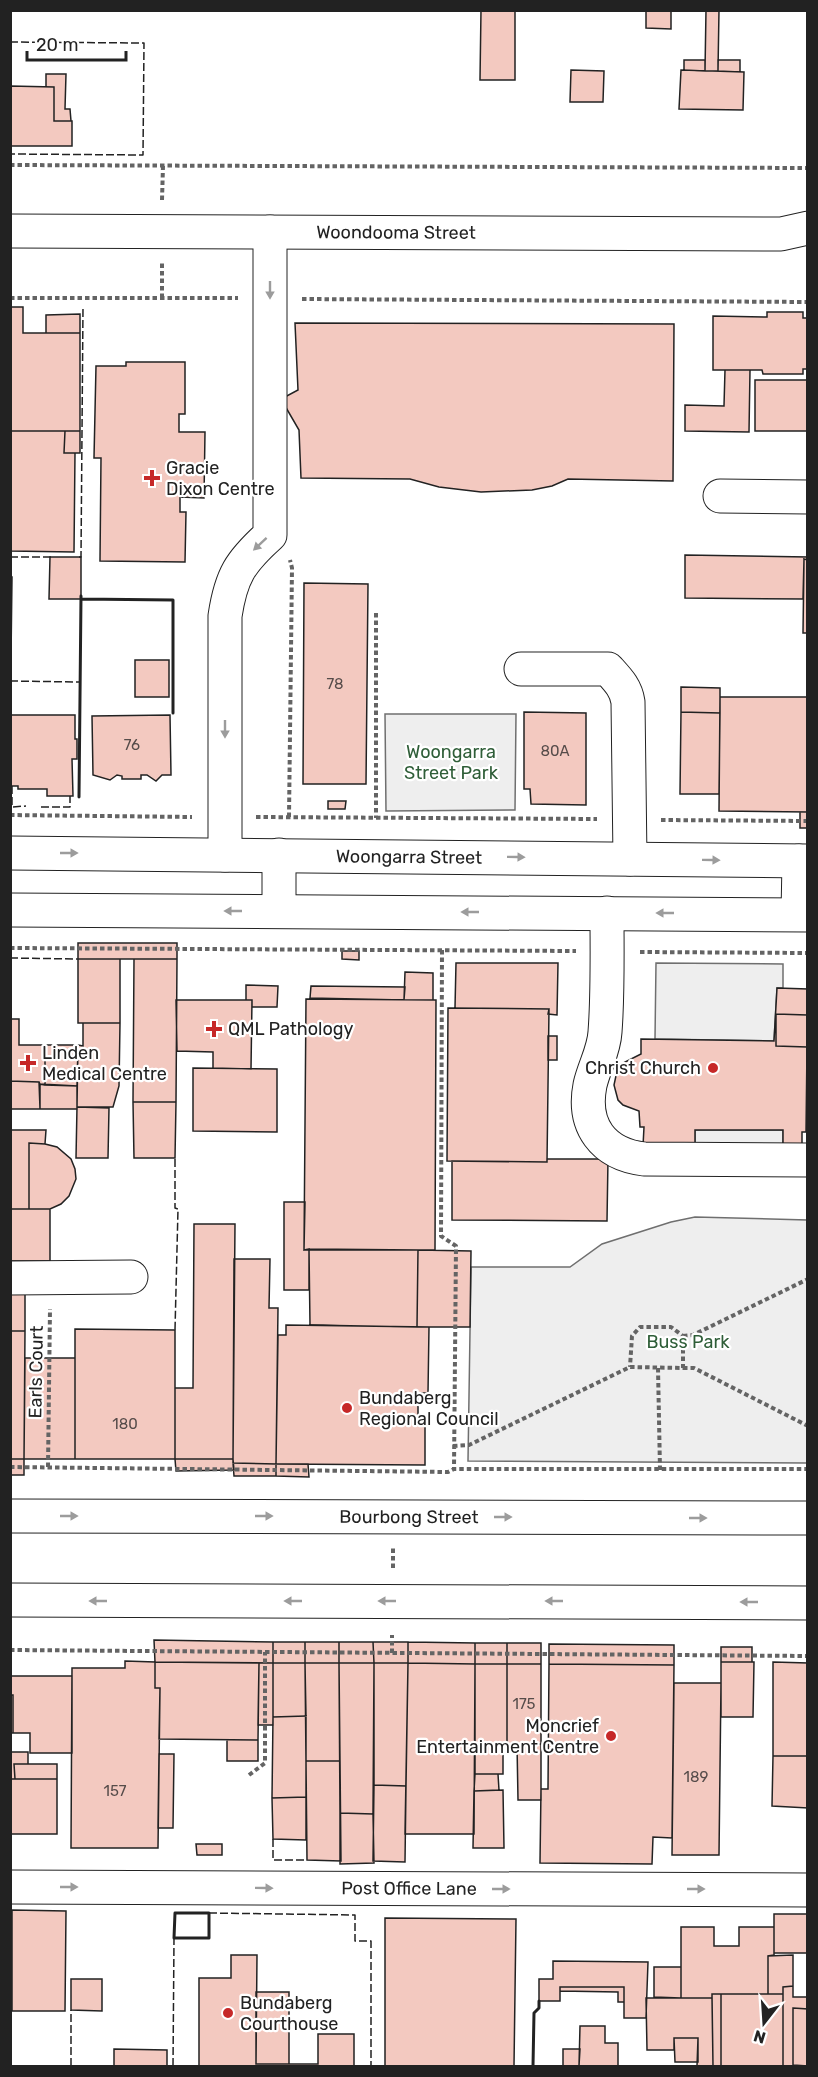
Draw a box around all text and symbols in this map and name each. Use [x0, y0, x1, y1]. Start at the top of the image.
scale bar [27, 24, 126, 62]
text: 20 m [36, 34, 78, 56]
street label: Woondooma Street [316, 221, 476, 244]
one-way arrow [265, 281, 275, 300]
place label: Gracie Dixon Centre [166, 457, 274, 500]
marker: Gracie Dixon Centre [143, 469, 161, 487]
one-way arrow [253, 537, 268, 550]
house number: 78 [326, 675, 344, 693]
one-way arrow [220, 719, 230, 738]
house number: 76 [124, 736, 140, 754]
park label: Woongarra Street Park [404, 741, 499, 784]
house number: 80A [540, 742, 570, 760]
street label: Woongarra Street [336, 845, 482, 869]
one-way arrow [59, 848, 78, 858]
one-way arrow [506, 852, 525, 862]
one-way arrow [701, 855, 720, 865]
one-way arrow [224, 906, 243, 916]
one-way arrow [461, 907, 480, 917]
one-way arrow [656, 908, 675, 918]
place label: QML Pathology [228, 1018, 354, 1040]
marker: QML Pathology [205, 1020, 223, 1038]
place label: Linden Medical Centre [42, 1042, 167, 1085]
marker: Linden Medical Centre [19, 1054, 37, 1072]
place label: Christ Church [585, 1057, 701, 1079]
marker: Christ Church [706, 1061, 720, 1075]
street label: Earls Court [24, 1325, 48, 1419]
park label: Buss Park [646, 1331, 730, 1353]
place label: Bundaberg Regional Council [359, 1387, 499, 1430]
marker: Bundaberg Regional Council [340, 1401, 354, 1415]
house number: 180 [112, 1415, 138, 1433]
street label: Bourbong Street [339, 1506, 479, 1528]
one-way arrow [59, 1511, 78, 1521]
one-way arrow [254, 1511, 273, 1521]
one-way arrow [493, 1512, 512, 1522]
one-way arrow [688, 1513, 707, 1523]
one-way arrow [88, 1596, 107, 1606]
one-way arrow [283, 1596, 302, 1606]
one-way arrow [377, 1596, 396, 1606]
one-way arrow [545, 1596, 564, 1606]
one-way arrow [740, 1597, 759, 1607]
house number: 175 [512, 1695, 536, 1713]
place label: Moncrief Entertainment Centre [416, 1715, 599, 1758]
marker: Moncrief Entertainment Centre [604, 1729, 618, 1743]
house number: 189 [684, 1768, 709, 1786]
house number: 157 [103, 1782, 127, 1800]
street label: Post Office Lane [341, 1877, 477, 1900]
one-way arrow [59, 1882, 78, 1892]
one-way arrow [254, 1883, 273, 1892]
one-way arrow [491, 1884, 510, 1894]
one-way arrow [686, 1884, 705, 1894]
place label: Bundaberg Courthouse [240, 1992, 338, 2035]
north arrow [734, 1993, 794, 2053]
marker: Bundaberg Courthouse [221, 2006, 235, 2020]
text: N [751, 2026, 768, 2048]

